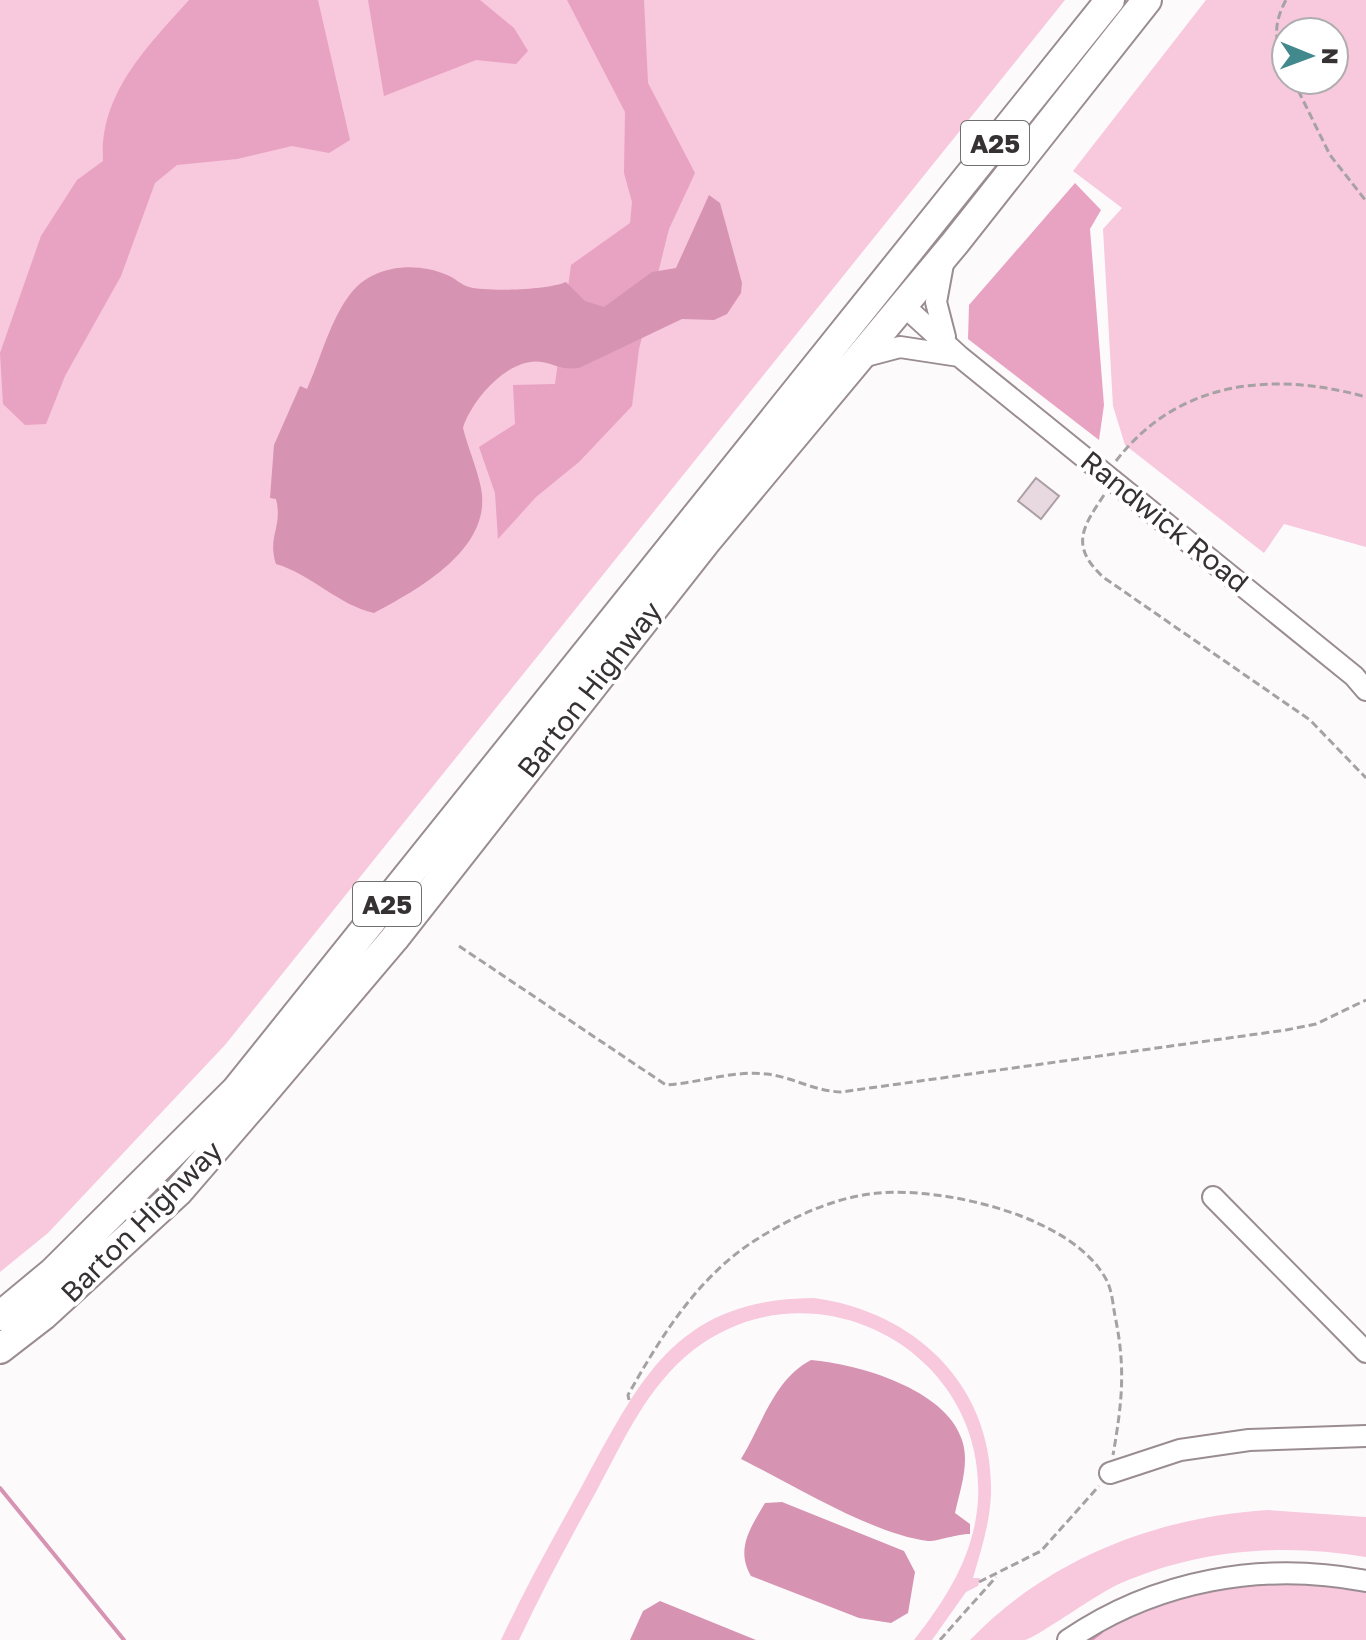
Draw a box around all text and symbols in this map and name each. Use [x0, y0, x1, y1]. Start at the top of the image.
north arrow [1270, 16, 1350, 96]
text: N [1317, 48, 1344, 65]
road number: A25 [961, 121, 1029, 165]
street label: Randwick Road [1075, 443, 1255, 599]
street label: Barton Highway [510, 594, 668, 784]
road number: A25 [353, 882, 421, 926]
street label: Barton Highway [54, 1133, 229, 1308]

